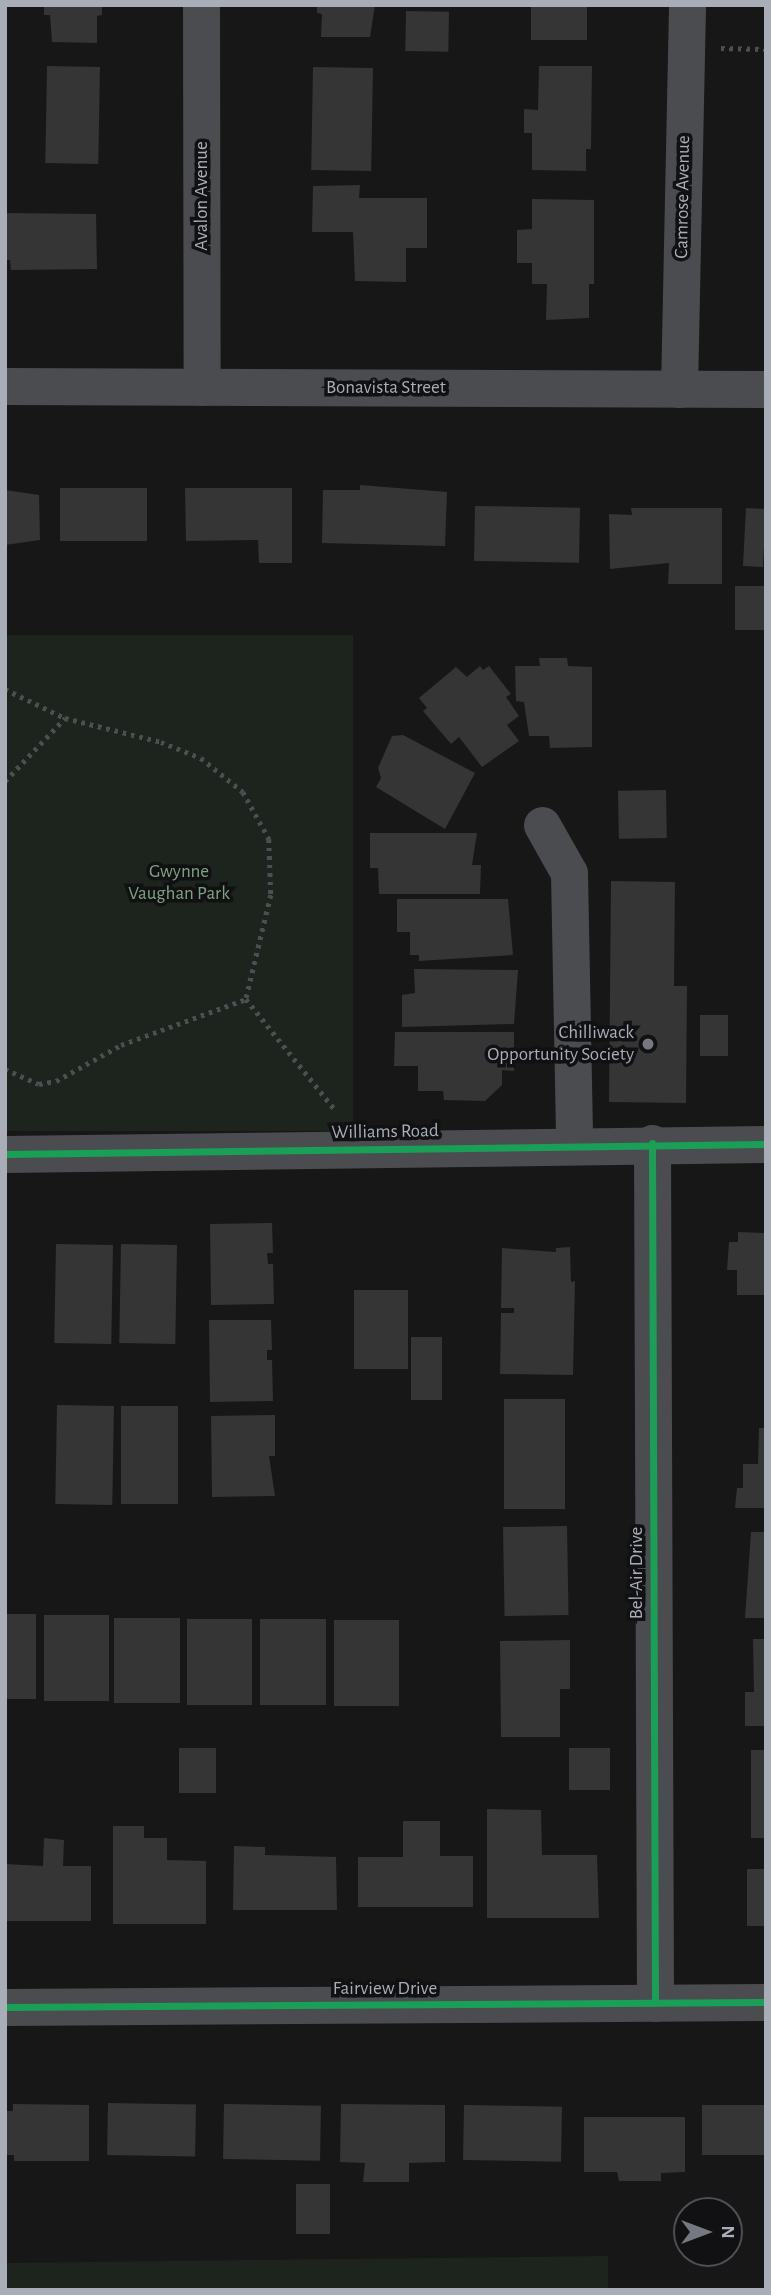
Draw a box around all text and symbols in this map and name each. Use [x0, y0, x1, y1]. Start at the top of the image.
street label: Camrose Avenue [671, 135, 695, 259]
street label: Avalon Avenue [191, 141, 213, 251]
street label: Bonavista Street [326, 377, 446, 399]
park label: Gwynne Vaughan Park [128, 861, 230, 905]
place label: Chilliwack Opportunity Society [487, 1022, 634, 1066]
marker: Chilliwack Opportunity Society [640, 1036, 656, 1052]
street label: Williams Road [331, 1120, 439, 1144]
street label: Bel-Air Drive [626, 1527, 648, 1619]
street label: Fairview Drive [333, 1978, 437, 2000]
north arrow [673, 2197, 743, 2267]
text: N [718, 2225, 737, 2239]

